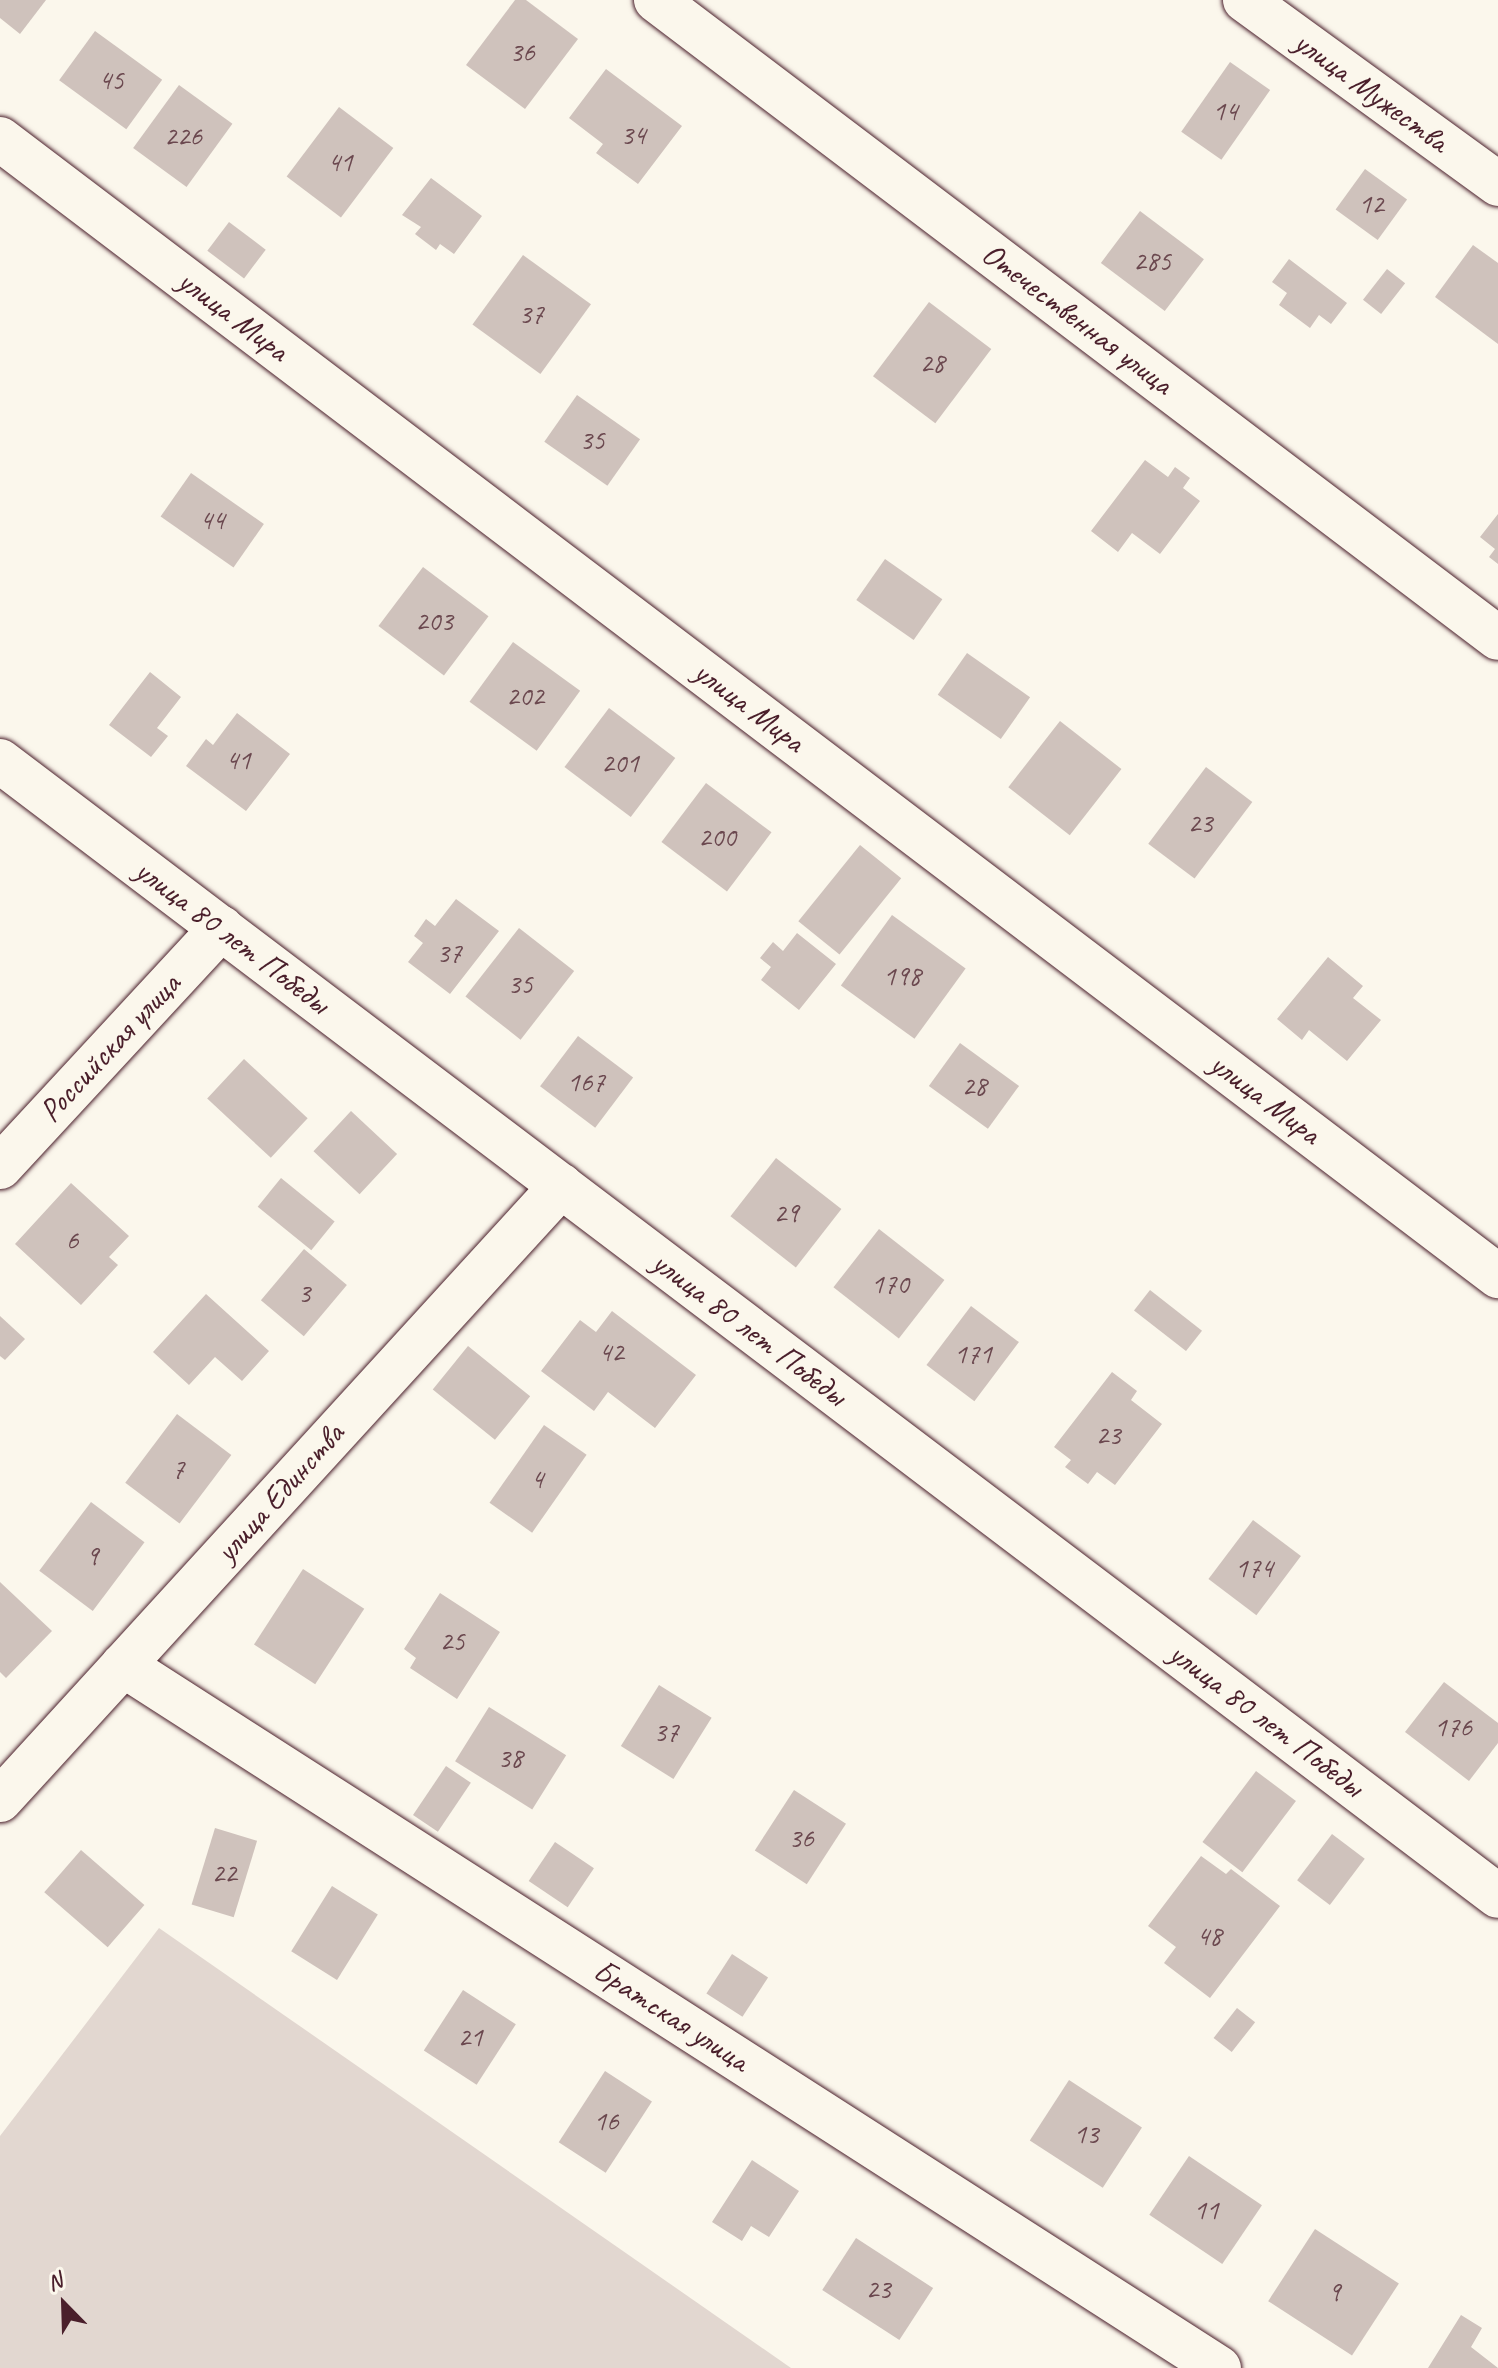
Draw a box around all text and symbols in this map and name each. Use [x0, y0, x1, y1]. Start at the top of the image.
street label: улица Мужества [1286, 23, 1456, 161]
house number: 36 [509, 35, 535, 69]
house number: 45 [98, 63, 124, 97]
house number: 14 [1212, 94, 1238, 128]
house number: 34 [620, 118, 646, 152]
house number: 226 [164, 119, 202, 153]
house number: 41 [327, 145, 353, 179]
house number: 12 [1358, 187, 1384, 221]
street label: Отечественная улица [973, 234, 1181, 404]
house number: 285 [1133, 244, 1171, 278]
street label: улица Мира [170, 262, 296, 370]
house number: 37 [518, 297, 544, 331]
house number: 28 [919, 346, 945, 380]
house number: 35 [579, 423, 605, 457]
house number: 44 [199, 503, 225, 537]
house number: 203 [415, 604, 453, 638]
street label: улица Мира [686, 653, 812, 761]
house number: 202 [506, 679, 544, 713]
house number: 41 [225, 743, 251, 777]
house number: 201 [601, 746, 639, 780]
house number: 23 [1187, 806, 1213, 840]
house number: 200 [698, 820, 736, 854]
street label: улица 80 лет Победы [127, 852, 337, 1022]
house number: 37 [436, 936, 462, 970]
house number: 198 [883, 959, 921, 993]
street label: Российская улица [31, 965, 189, 1131]
house number: 35 [507, 967, 533, 1001]
street label: улица Мира [1202, 1045, 1328, 1153]
house number: 167 [567, 1065, 605, 1099]
house number: 28 [961, 1069, 987, 1103]
house number: 29 [773, 1196, 799, 1230]
house number: 6 [66, 1223, 78, 1257]
street label: улица 80 лет Победы [644, 1244, 854, 1414]
house number: 170 [871, 1267, 909, 1301]
house number: 3 [298, 1276, 310, 1310]
house number: 42 [598, 1335, 624, 1369]
house number: 171 [954, 1337, 992, 1371]
street label: улица Единства [208, 1416, 352, 1570]
house number: 23 [1095, 1418, 1121, 1452]
house number: 7 [172, 1452, 184, 1486]
house number: 4 [531, 1462, 543, 1496]
house number: 9 [86, 1539, 98, 1573]
house number: 174 [1235, 1551, 1273, 1585]
house number: 25 [439, 1624, 465, 1658]
street label: улица 80 лет Победы [1161, 1635, 1371, 1805]
house number: 176 [1434, 1710, 1472, 1744]
house number: 37 [653, 1715, 679, 1749]
house number: 38 [497, 1741, 523, 1775]
house number: 36 [788, 1821, 814, 1855]
house number: 22 [211, 1856, 237, 1890]
house number: 48 [1196, 1919, 1222, 1953]
street label: Братская улица [586, 1951, 756, 2081]
house number: 21 [457, 2020, 483, 2054]
house number: 16 [593, 2104, 619, 2138]
house number: 13 [1073, 2117, 1099, 2151]
house number: 11 [1193, 2193, 1219, 2227]
north arrow [24, 2264, 104, 2344]
text: N [43, 2266, 66, 2297]
house number: 23 [865, 2272, 891, 2306]
house number: 9 [1328, 2275, 1340, 2309]

